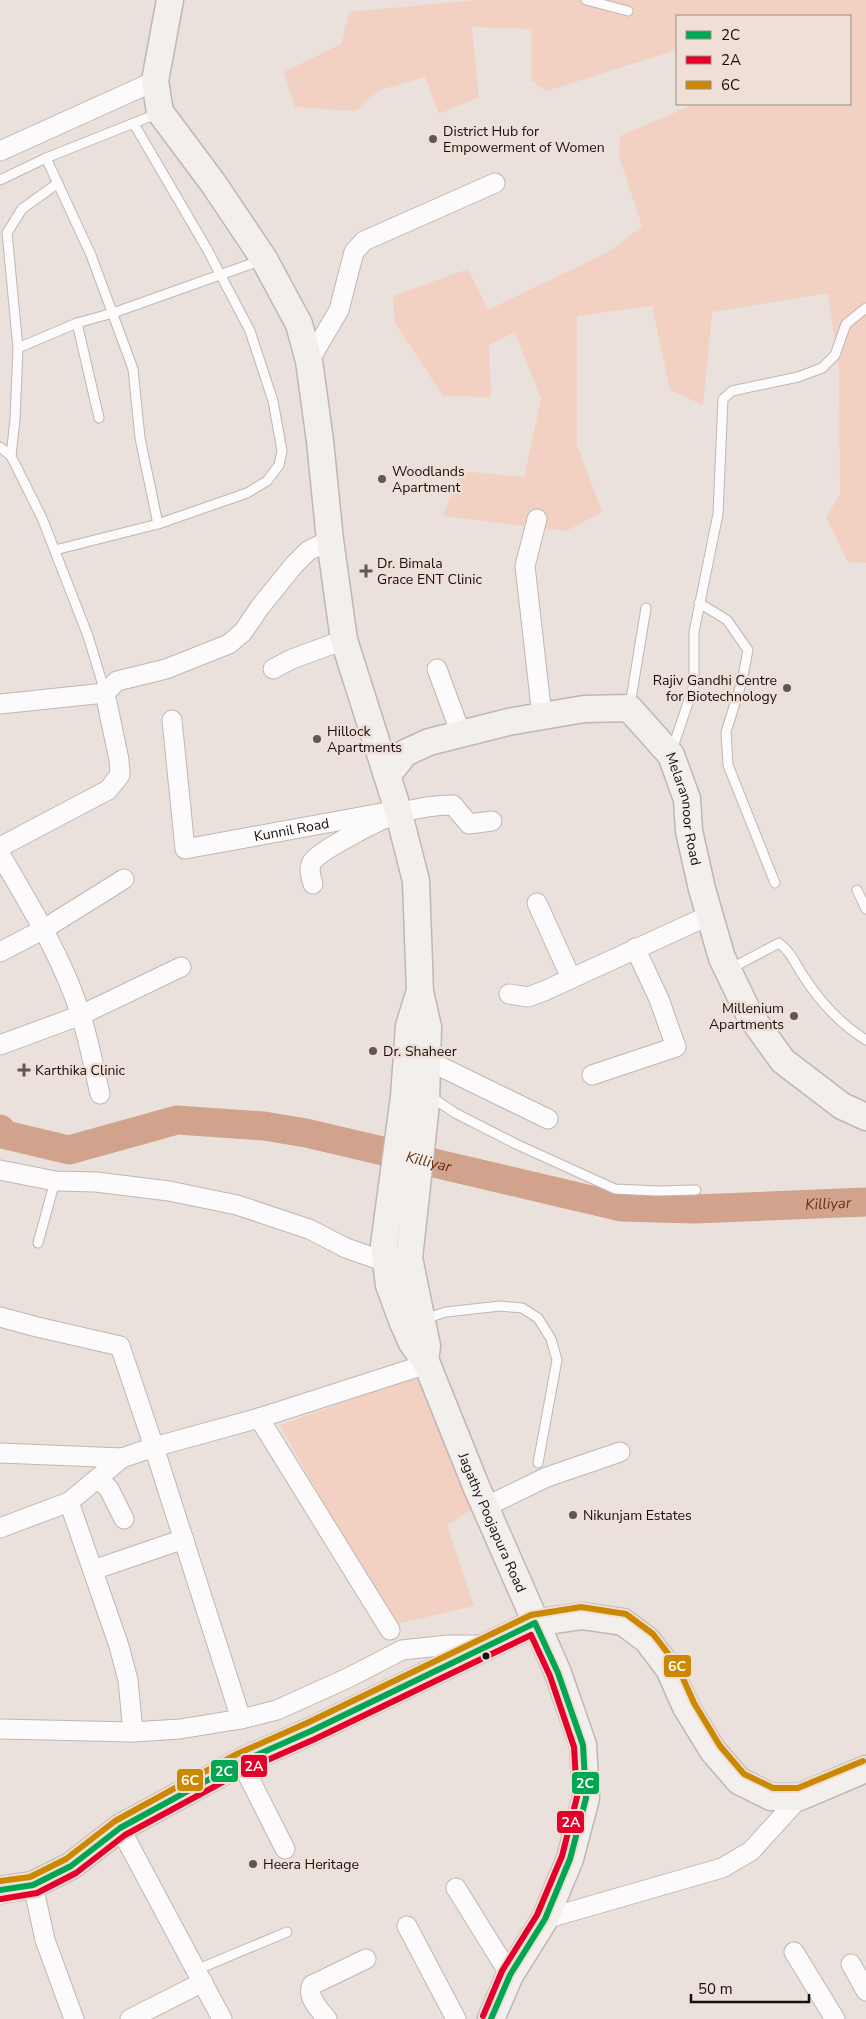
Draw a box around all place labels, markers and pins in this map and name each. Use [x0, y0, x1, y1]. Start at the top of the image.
place label: District Hub for Empowerment of Women [443, 122, 605, 157]
marker: District Hub for Empowerment of Women [427, 133, 439, 145]
place label: Woodlands Apartment [392, 462, 465, 497]
marker: Woodlands Apartment [376, 473, 388, 485]
place label: Dr. Bimala Grace ENT Clinic [377, 554, 482, 589]
marker: Dr. Bimala Grace ENT Clinic [359, 564, 373, 578]
place label: Rajiv Gandhi Centre for Biotechnology [653, 671, 778, 706]
marker: Rajiv Gandhi Centre for Biotechnology [781, 682, 793, 694]
place label: Hillock Apartments [327, 722, 402, 757]
marker: Hillock Apartments [311, 733, 323, 745]
place label: Millenium Apartments [709, 999, 784, 1034]
marker: Millenium Apartments [788, 1010, 800, 1022]
place label: Dr. Shaheer [383, 1042, 457, 1061]
marker: Dr. Shaheer [367, 1045, 379, 1057]
place label: Karthika Clinic [35, 1061, 126, 1080]
marker: Karthika Clinic [17, 1063, 31, 1077]
place label: Nikunjam Estates [583, 1506, 692, 1525]
marker: Nikunjam Estates [567, 1509, 579, 1521]
unlabelled marker [481, 1651, 491, 1661]
place label: Heera Heritage [263, 1855, 359, 1874]
marker: Heera Heritage [247, 1858, 259, 1870]

